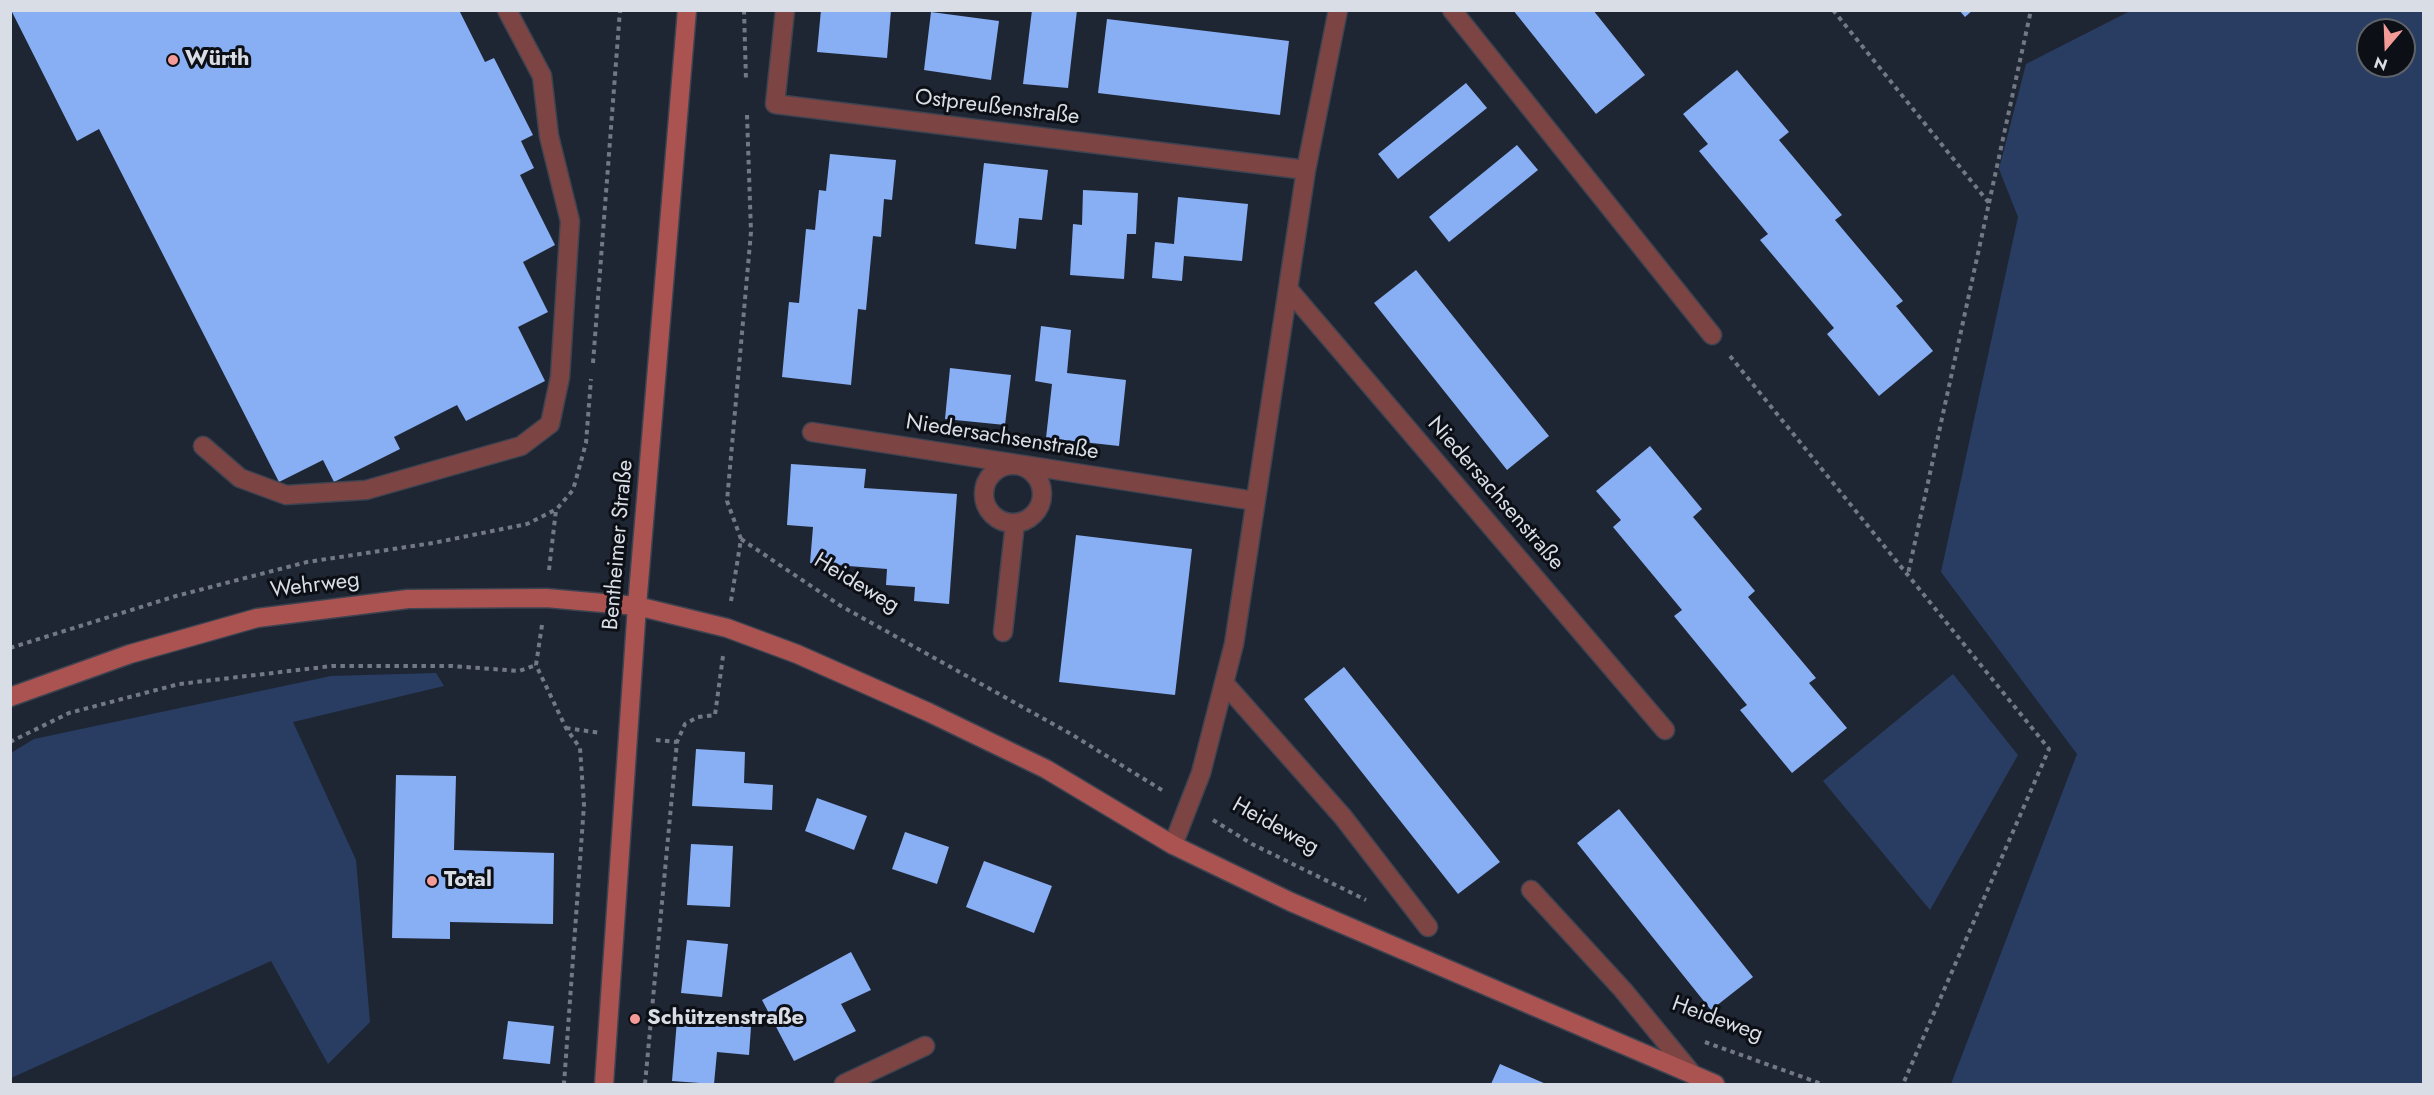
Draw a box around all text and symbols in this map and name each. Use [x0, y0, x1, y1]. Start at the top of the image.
north arrow [2356, 18, 2416, 78]
place label: Würth [185, 47, 250, 73]
text: N [2371, 51, 2390, 77]
marker: Würth [166, 53, 180, 67]
street label: Ostpreußenstraße [913, 85, 1081, 131]
street label: Niedersachsenstraße [904, 410, 1100, 466]
street label: Niedersachsenstraße [1421, 412, 1569, 576]
street label: Bentheimer Straße [598, 459, 640, 631]
street label: Heideweg [809, 548, 903, 620]
street label: Wehrweg [269, 567, 361, 605]
street label: Heideweg [1227, 792, 1323, 862]
place label: Total [444, 868, 492, 894]
marker: Total [425, 874, 439, 888]
street label: Heideweg [1668, 991, 1766, 1049]
place label: Schützenstraße [647, 1006, 804, 1032]
marker: Schützenstraße [628, 1012, 642, 1026]

